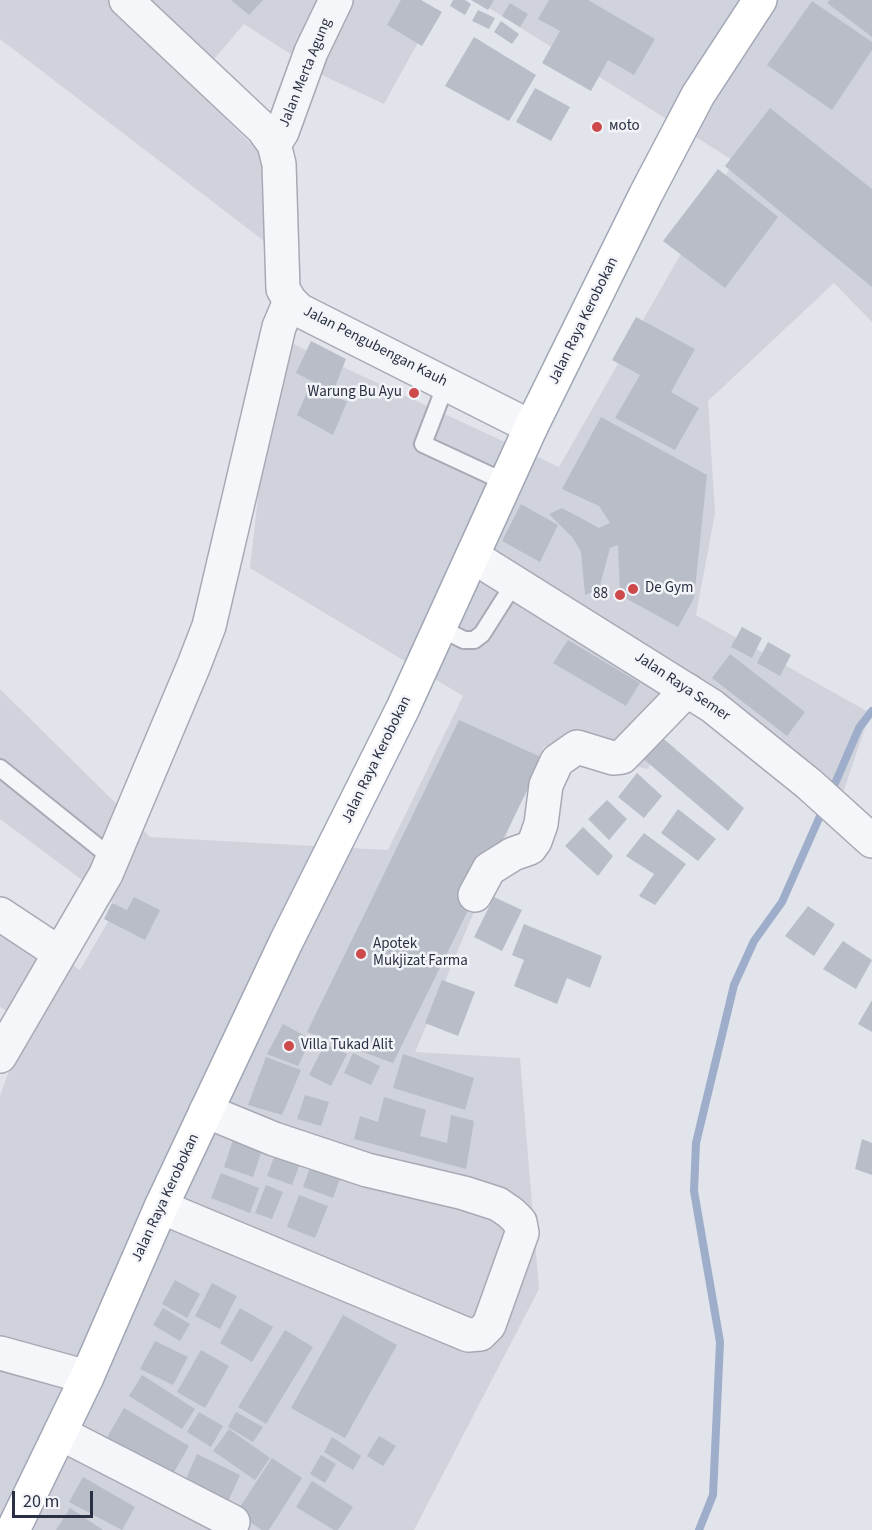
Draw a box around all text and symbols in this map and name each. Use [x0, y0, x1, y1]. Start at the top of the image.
street label: Jalan Merta Agung [276, 16, 336, 130]
place label: моto [609, 118, 640, 136]
marker: моto [590, 120, 604, 134]
street label: Jalan Raya Kerobokan [545, 254, 623, 388]
street label: Jalan Pengubengan Kauh [300, 303, 450, 391]
place label: Warung Bu Ayu [308, 384, 402, 402]
marker: Warung Bu Ayu [407, 386, 421, 400]
place label: De Gym [645, 580, 693, 598]
marker: De Gym [626, 582, 640, 596]
place label: 88 [593, 586, 608, 604]
marker: 88 [613, 588, 627, 602]
street label: Jalan Raya Semer [631, 648, 733, 726]
street label: Jalan Raya Kerobokan [338, 693, 416, 827]
place label: Apotek Mukjizat Farma [373, 936, 468, 971]
marker: Apotek Mukjizat Farma [354, 947, 368, 961]
place label: Villa Tukad Alit [301, 1037, 393, 1055]
marker: Villa Tukad Alit [282, 1039, 296, 1053]
street label: Jalan Raya Kerobokan [128, 1131, 204, 1265]
scale bar [15, 1479, 96, 1517]
text: 20 m [23, 1489, 59, 1514]

